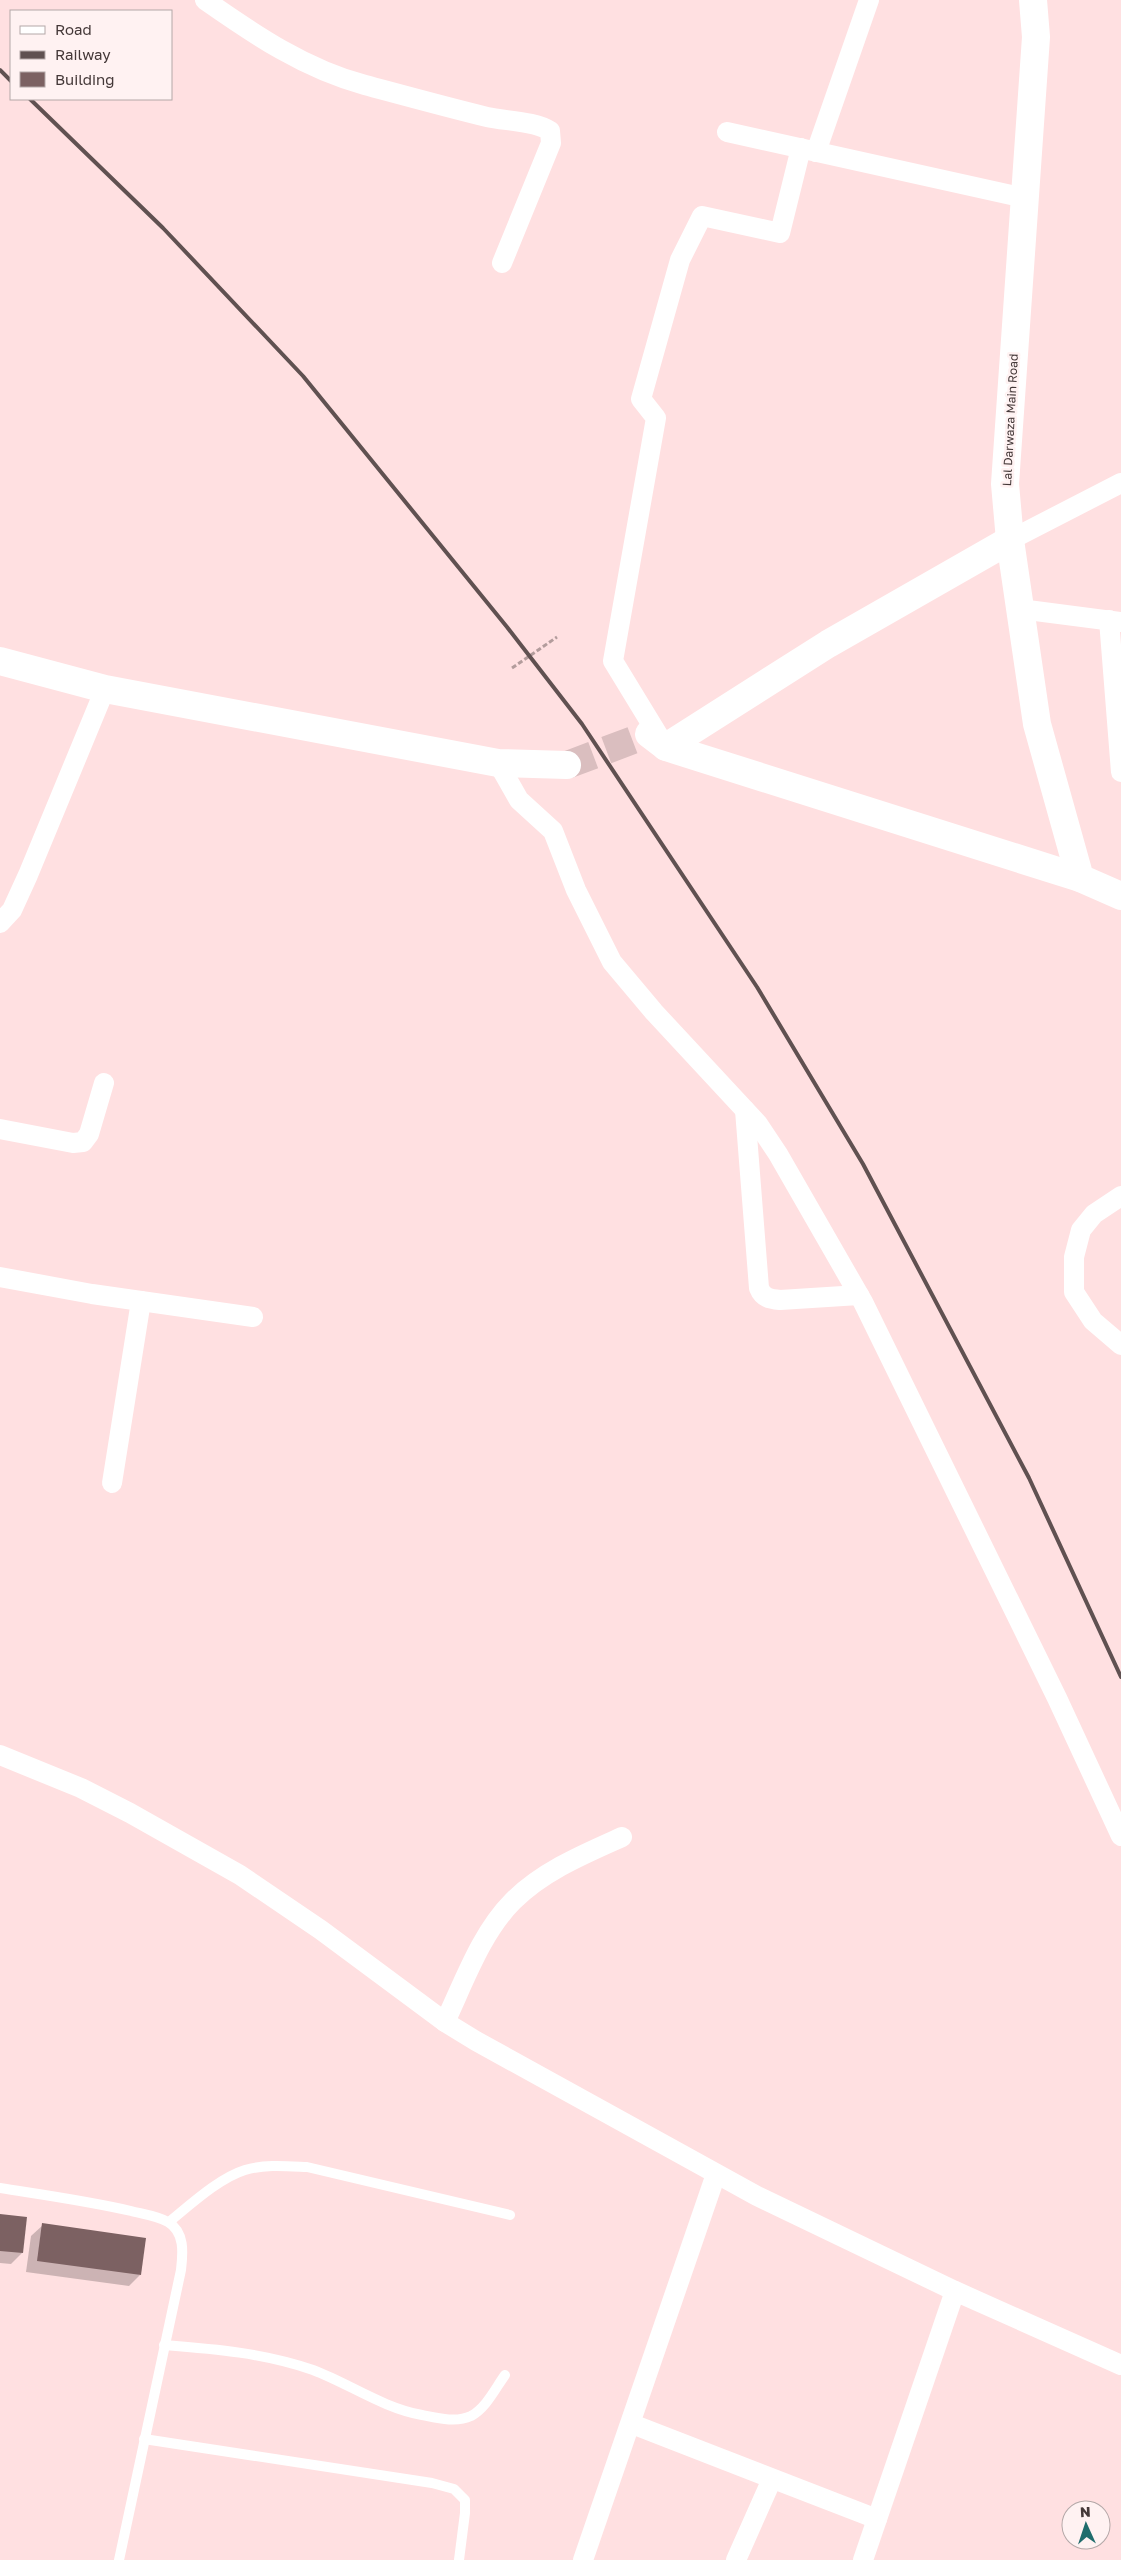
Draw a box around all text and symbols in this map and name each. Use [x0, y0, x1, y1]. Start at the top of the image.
legend [10, 10, 172, 100]
text: Road [55, 20, 92, 38]
text: Railway [55, 45, 111, 63]
text: Building [55, 70, 115, 88]
street label: Lal Darwaza Main Road [999, 353, 1021, 487]
north arrow [1061, 2500, 1111, 2550]
text: N [1080, 2503, 1091, 2520]

